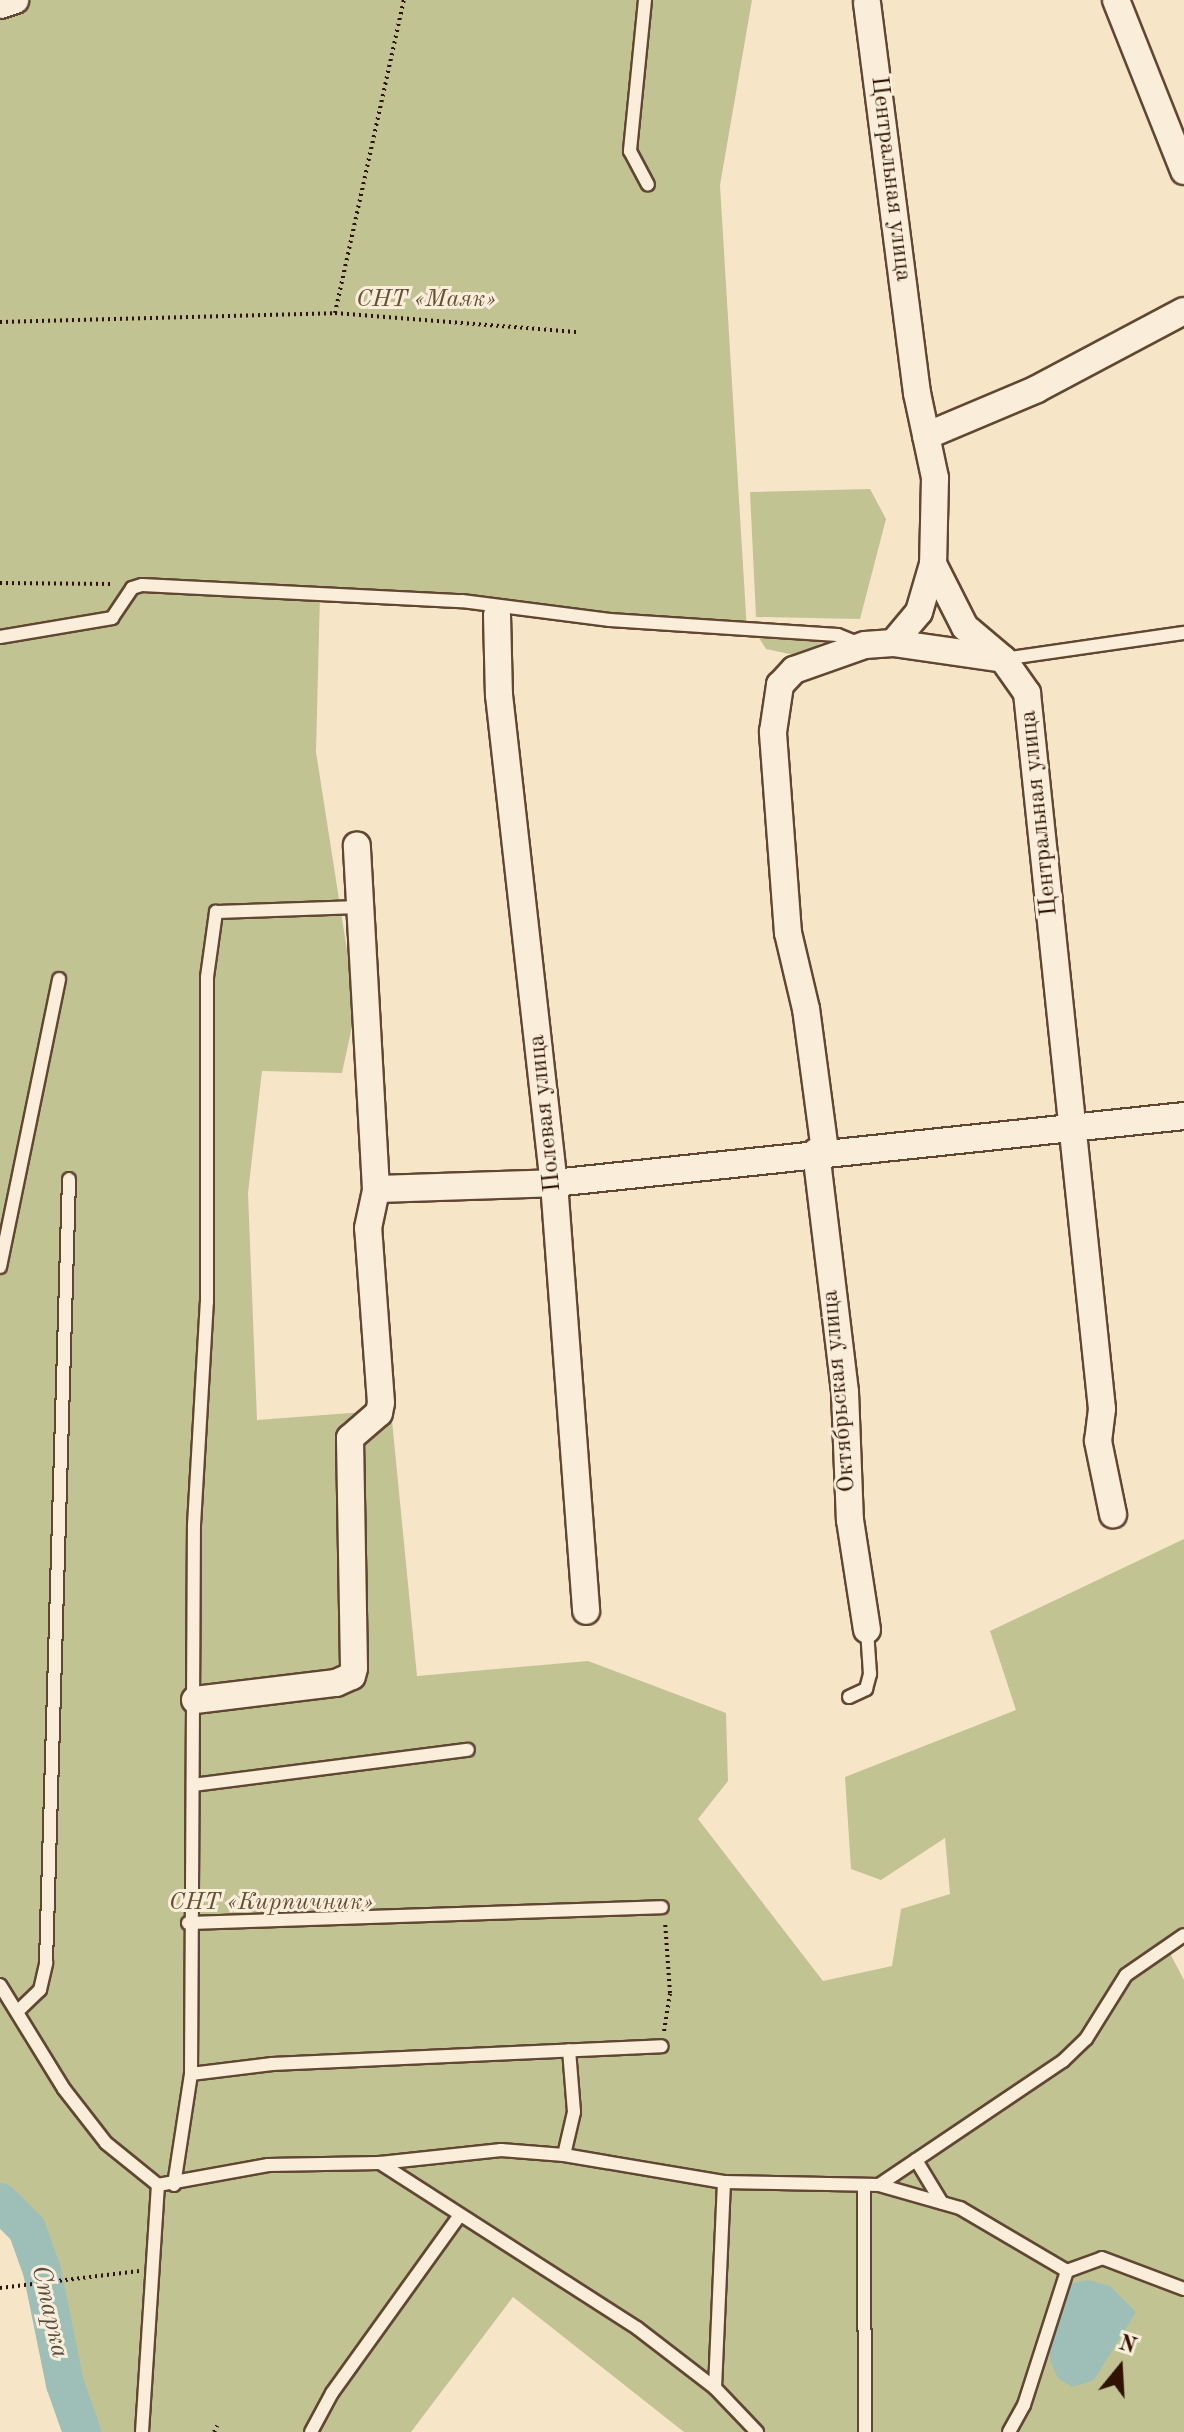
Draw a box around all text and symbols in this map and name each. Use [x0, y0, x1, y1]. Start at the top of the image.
street label: Центральная улица [863, 75, 917, 283]
park label: СНТ «Маяк» [356, 287, 496, 315]
street label: Центральная улица [1015, 709, 1065, 917]
street label: Полевая улица [523, 1033, 569, 1193]
street label: Октябрьская улица [817, 1289, 863, 1493]
park label: СНТ «Кирпичник» [169, 1890, 373, 1918]
water label: Старка [23, 2262, 75, 2362]
north arrow [1080, 2328, 1160, 2408]
text: N [1116, 2332, 1139, 2358]

